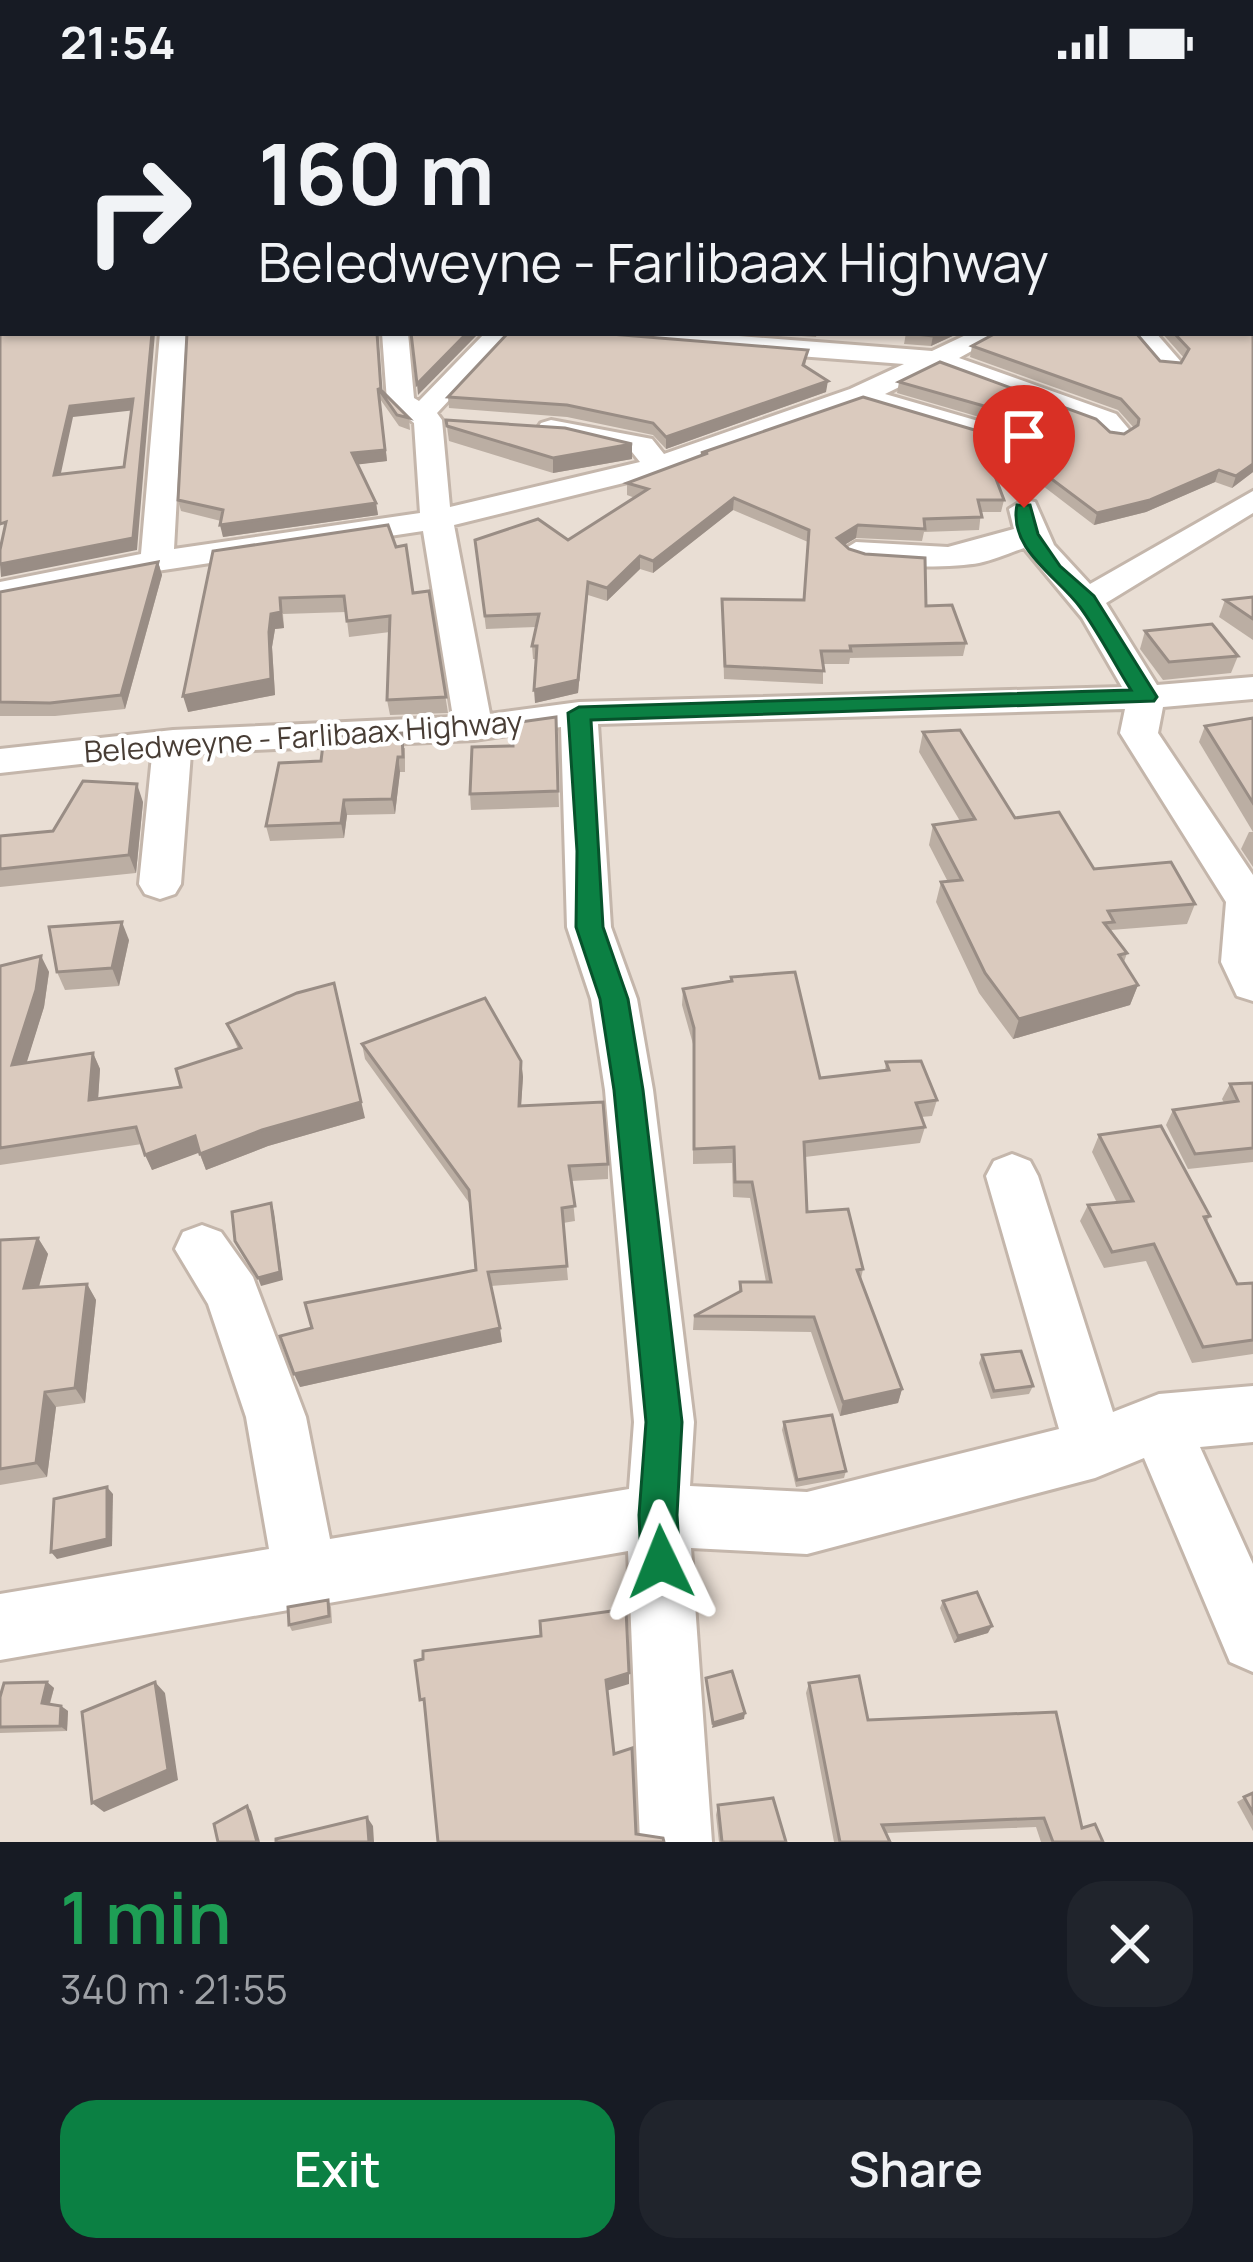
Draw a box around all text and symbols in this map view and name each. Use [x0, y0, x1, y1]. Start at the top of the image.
text: 21:54 [60, 11, 176, 73]
text: 160 m [258, 115, 495, 230]
icon: right [60, 132, 216, 288]
text: Beledweyne - Farlibaax Highway [258, 224, 1049, 298]
pin [973, 385, 1075, 508]
icon: arrive [991, 403, 1057, 469]
street label: Beledweyne - Farlibaax Highway [82, 700, 524, 772]
position arrow [598, 1499, 724, 1625]
text: 1 min [60, 1867, 232, 1966]
button: close [1067, 1881, 1193, 2007]
text: 340 m · 21:55 [60, 1962, 288, 2016]
button: Exit [60, 2100, 615, 2238]
button: Share [639, 2100, 1193, 2238]

